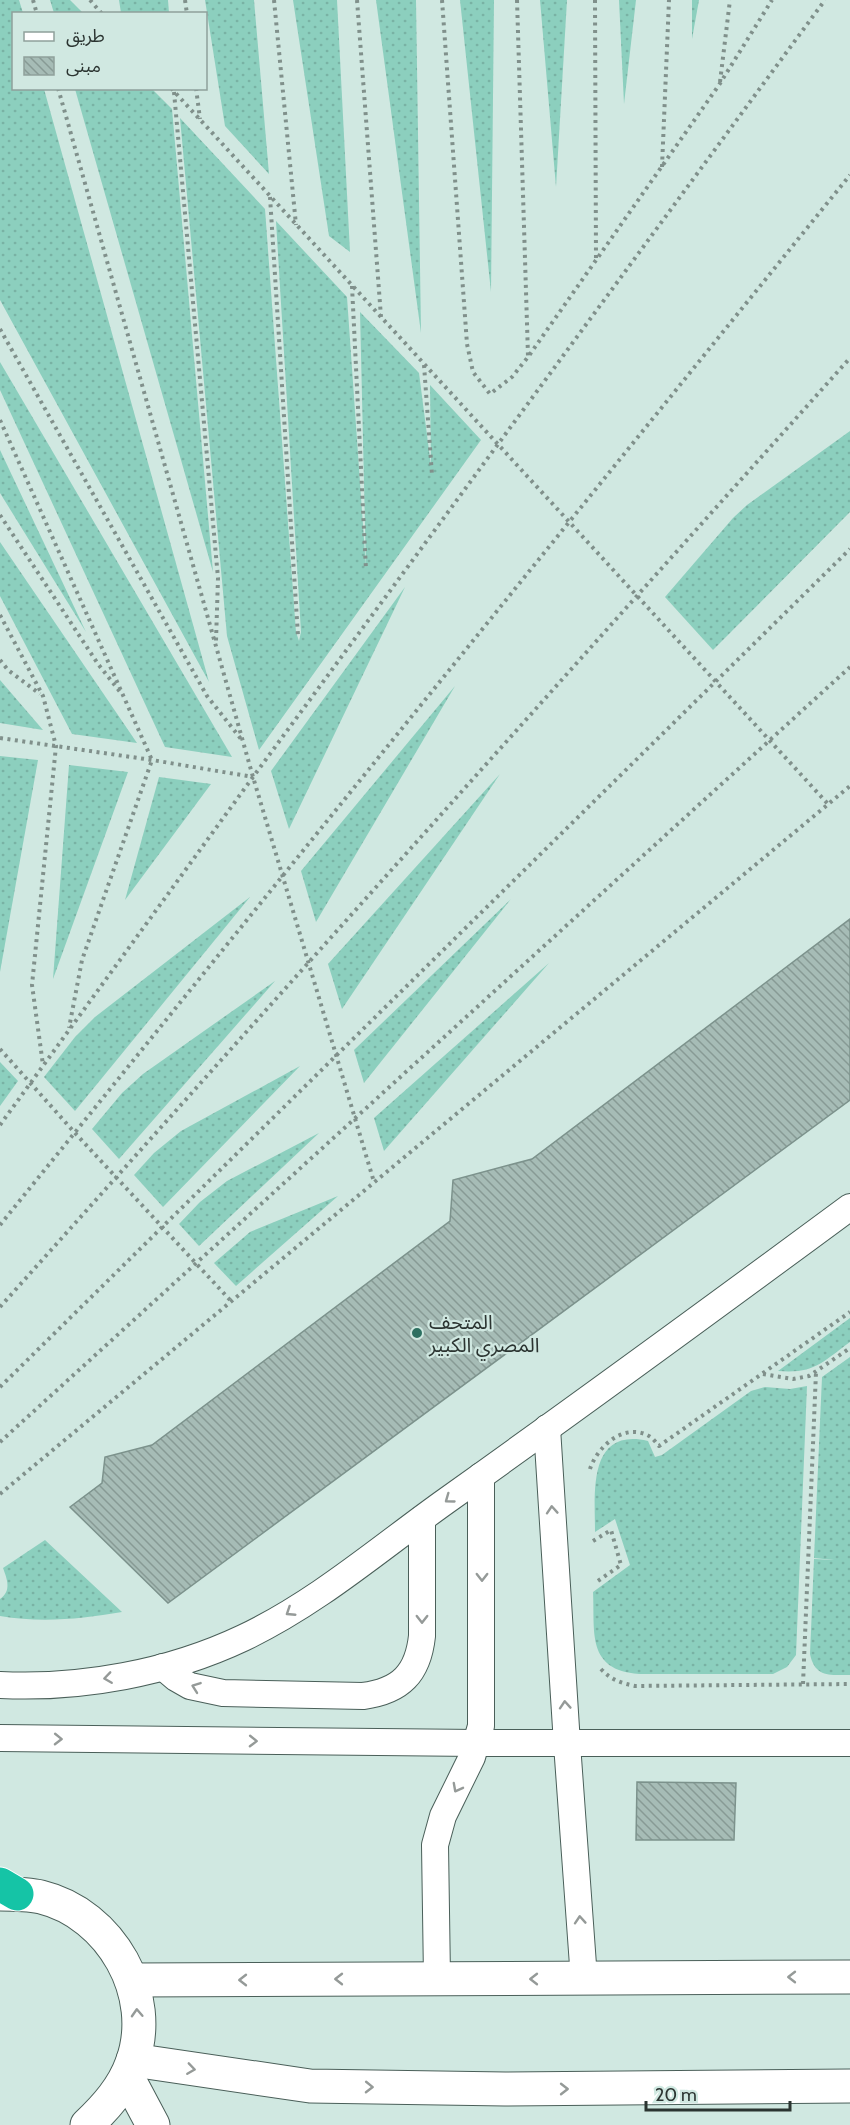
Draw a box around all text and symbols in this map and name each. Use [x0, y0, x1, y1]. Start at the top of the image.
legend [12, 12, 207, 90]
text: طريق [66, 25, 105, 47]
text: مبنى [66, 55, 101, 77]
place label: المتحف المصري الكبير [428, 1310, 539, 1361]
marker: المتحف المصري الكبير [410, 1326, 424, 1340]
one-way arrow [444, 1492, 455, 1503]
one-way arrow [546, 1506, 559, 1515]
one-way arrow [476, 1572, 488, 1581]
one-way arrow [286, 1605, 297, 1616]
one-way arrow [416, 1615, 428, 1624]
one-way arrow [103, 1671, 112, 1683]
one-way arrow [191, 1682, 202, 1694]
one-way arrow [558, 1700, 571, 1709]
one-way arrow [54, 1733, 63, 1745]
one-way arrow [249, 1735, 258, 1747]
one-way arrow [453, 1781, 464, 1792]
one-way arrow [574, 1916, 587, 1925]
one-way arrow [787, 1971, 796, 1983]
one-way arrow [334, 1973, 343, 1985]
one-way arrow [529, 1973, 538, 1985]
one-way arrow [238, 1974, 247, 1986]
one-way arrow [131, 2008, 144, 2017]
one-way arrow [186, 2062, 195, 2074]
scale bar [646, 2074, 790, 2112]
one-way arrow [364, 2081, 373, 2093]
one-way arrow [559, 2083, 568, 2095]
text: 20 m [655, 2084, 697, 2106]

